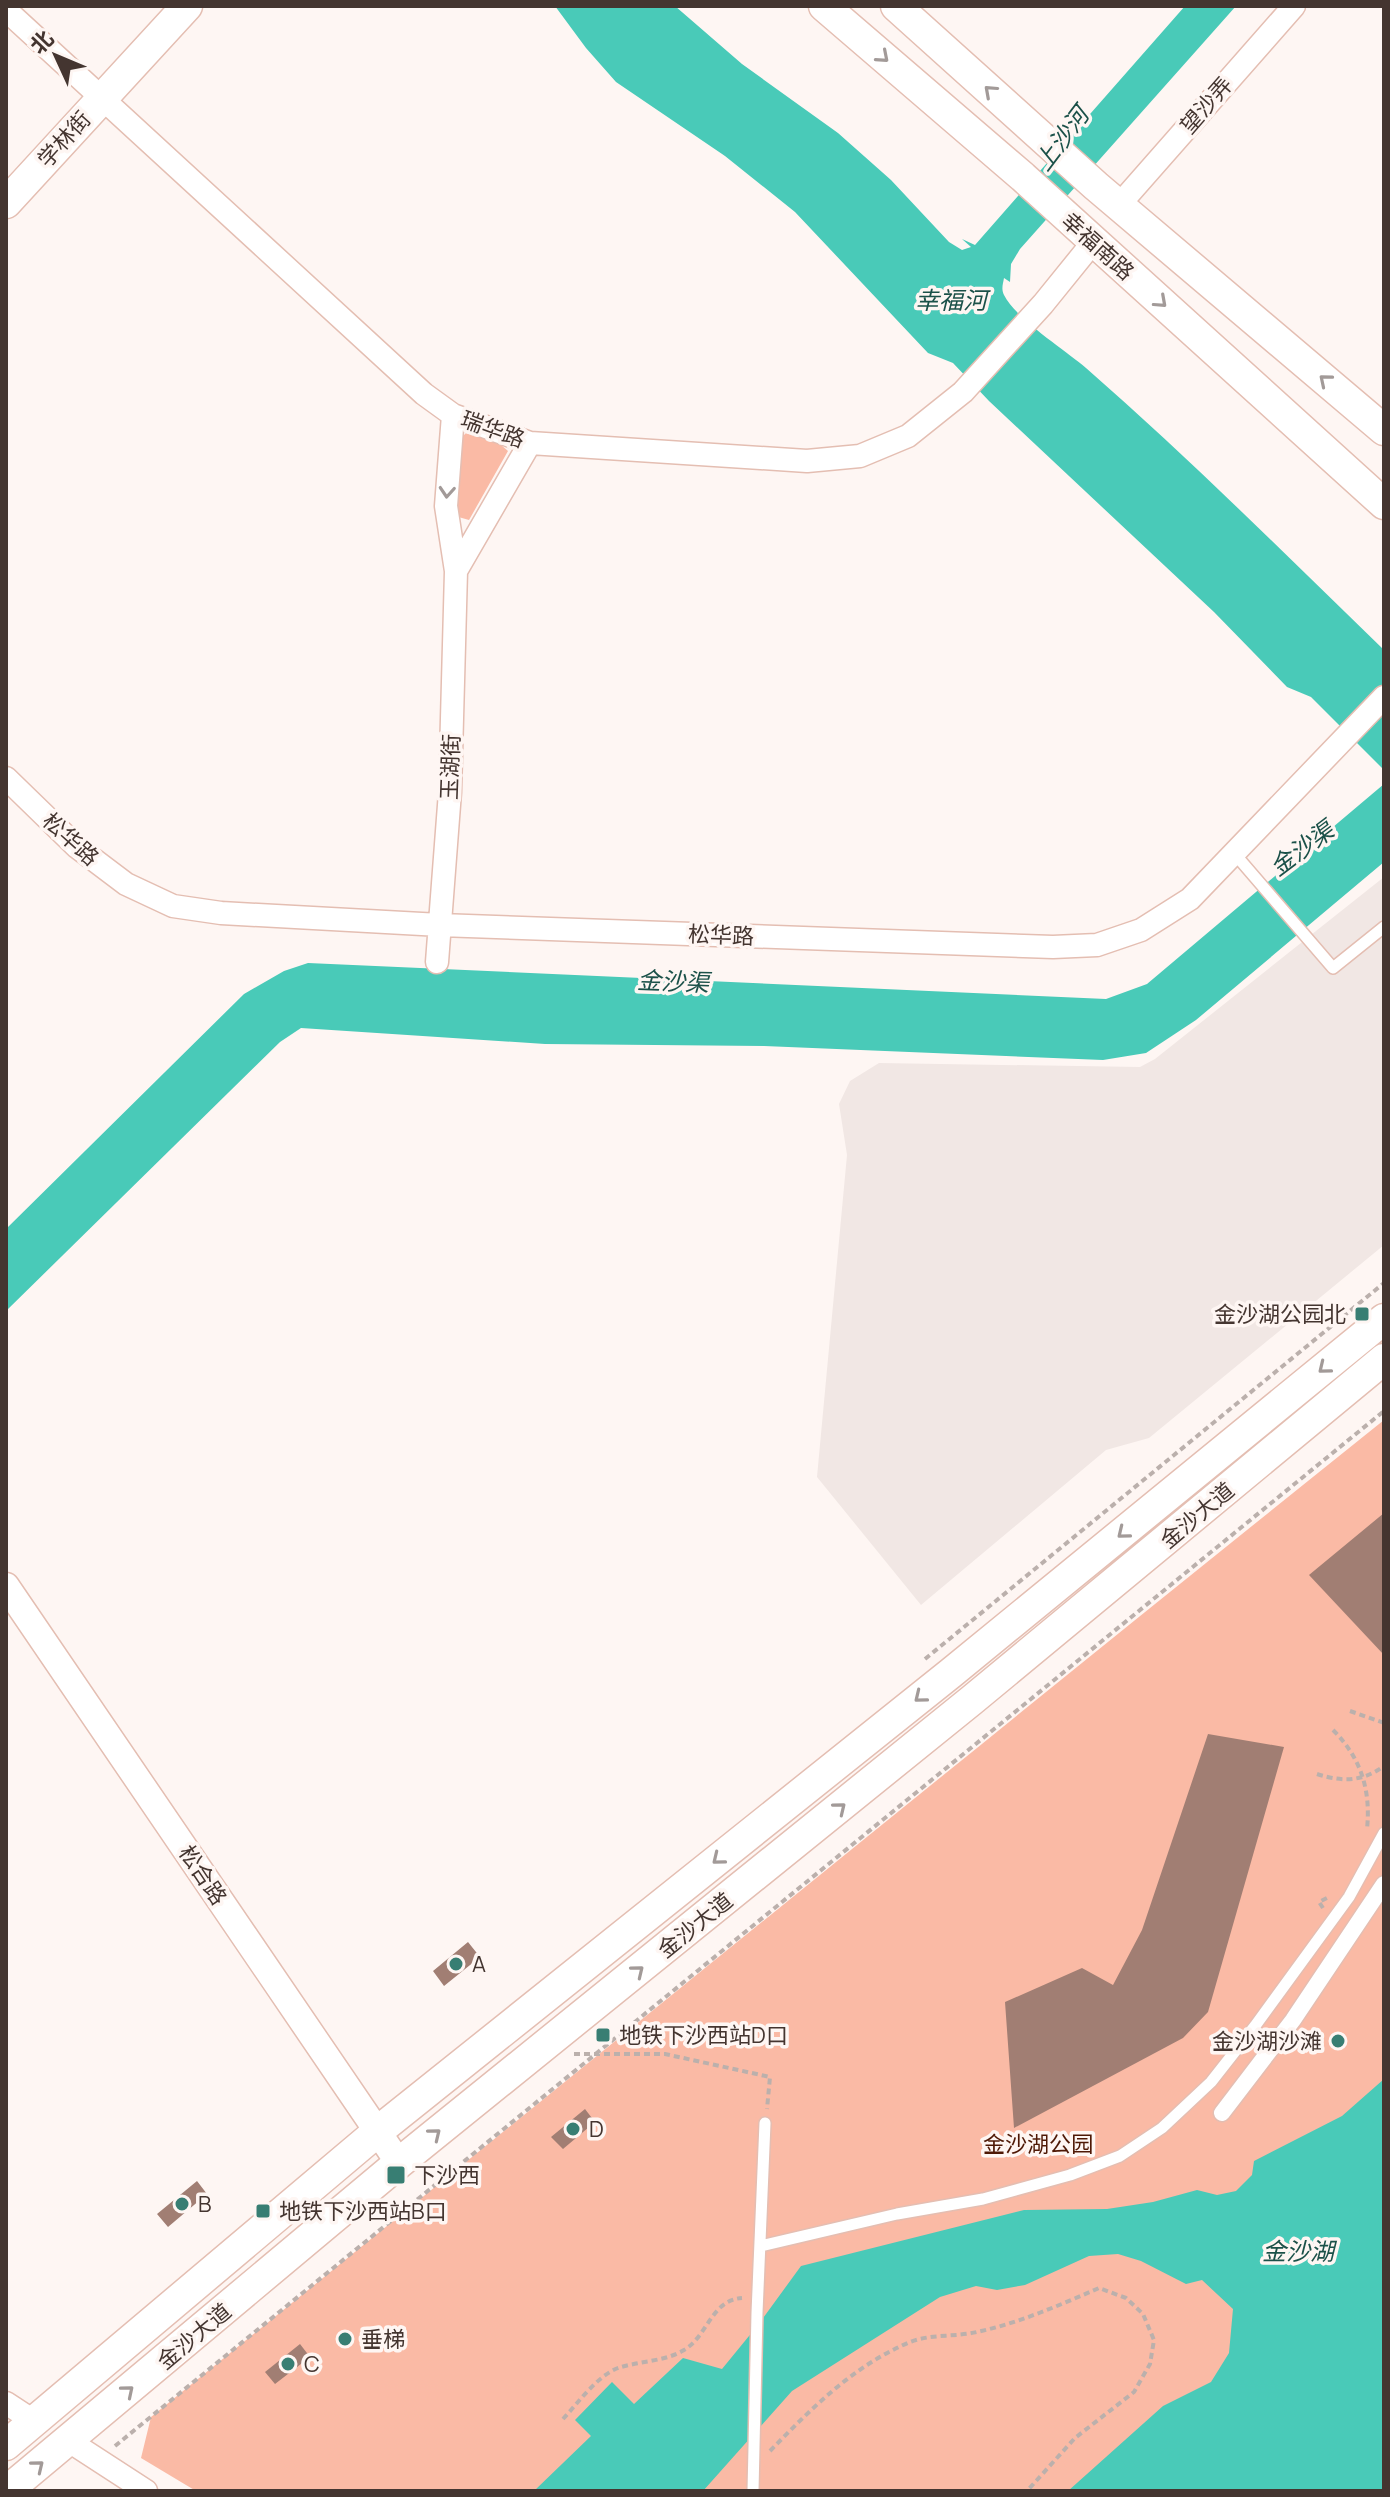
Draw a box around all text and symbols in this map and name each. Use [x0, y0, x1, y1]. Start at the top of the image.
north arrow [16, 16, 96, 96]
text: 北 [23, 24, 60, 60]
one-way arrow [874, 47, 889, 62]
street label: 望沙弄 [1173, 70, 1239, 140]
one-way arrow [985, 85, 999, 100]
water label: 上沙河 [1026, 96, 1098, 177]
street label: 学林街 [31, 104, 97, 174]
street label: 幸福南路 [1055, 205, 1141, 287]
water label: 幸福河 [915, 283, 991, 316]
one-way arrow [1151, 292, 1166, 307]
one-way arrow [1319, 375, 1334, 390]
street label: 瑞华路 [457, 404, 529, 454]
one-way arrow [439, 486, 456, 499]
street label: 玉湖街 [434, 733, 466, 801]
street label: 松华路 [36, 806, 106, 872]
water label: 金沙渠 [1262, 811, 1342, 883]
street label: 松华路 [687, 919, 755, 951]
water label: 金沙渠 [636, 963, 713, 998]
place label: 金沙湖公园北 [1214, 1299, 1346, 1329]
marker: 金沙湖公园北 [1353, 1305, 1371, 1323]
one-way arrow [1318, 1359, 1333, 1373]
street label: 金沙大道 [1154, 1475, 1240, 1555]
one-way arrow [1117, 1523, 1132, 1538]
one-way arrow [915, 1687, 930, 1702]
one-way arrow [831, 1803, 846, 1817]
street label: 松合路 [172, 1839, 234, 1911]
one-way arrow [712, 1850, 727, 1864]
street label: 金沙大道 [651, 1886, 739, 1964]
place label: A [472, 1949, 486, 1979]
marker: A [447, 1955, 465, 1973]
one-way arrow [629, 1966, 643, 1981]
place label: 地铁下沙西站D口 [619, 2020, 788, 2050]
marker: 地铁下沙西站D口 [594, 2026, 612, 2044]
place label: 金沙湖沙滩 [1212, 2026, 1322, 2056]
marker: 金沙湖沙滩 [1329, 2032, 1347, 2050]
place label: D [589, 2114, 604, 2144]
marker: D [564, 2120, 582, 2138]
park label: 金沙湖公园 [983, 2129, 1093, 2159]
one-way arrow [426, 2130, 441, 2144]
place label: 下沙西 [414, 2160, 480, 2190]
marker: 下沙西 [385, 2164, 407, 2186]
place label: B [198, 2189, 212, 2219]
marker: B [173, 2195, 191, 2213]
place label: 地铁下沙西站B口 [279, 2196, 447, 2226]
marker: 地铁下沙西站B口 [254, 2202, 272, 2220]
water label: 金沙湖 [1262, 2234, 1338, 2267]
street label: 金沙大道 [151, 2296, 237, 2376]
place label: 垂梯 [361, 2324, 405, 2354]
marker: 垂梯 [336, 2330, 354, 2348]
place label: C [304, 2349, 320, 2379]
marker: C [279, 2355, 297, 2373]
one-way arrow [119, 2386, 134, 2401]
one-way arrow [29, 2461, 43, 2476]

